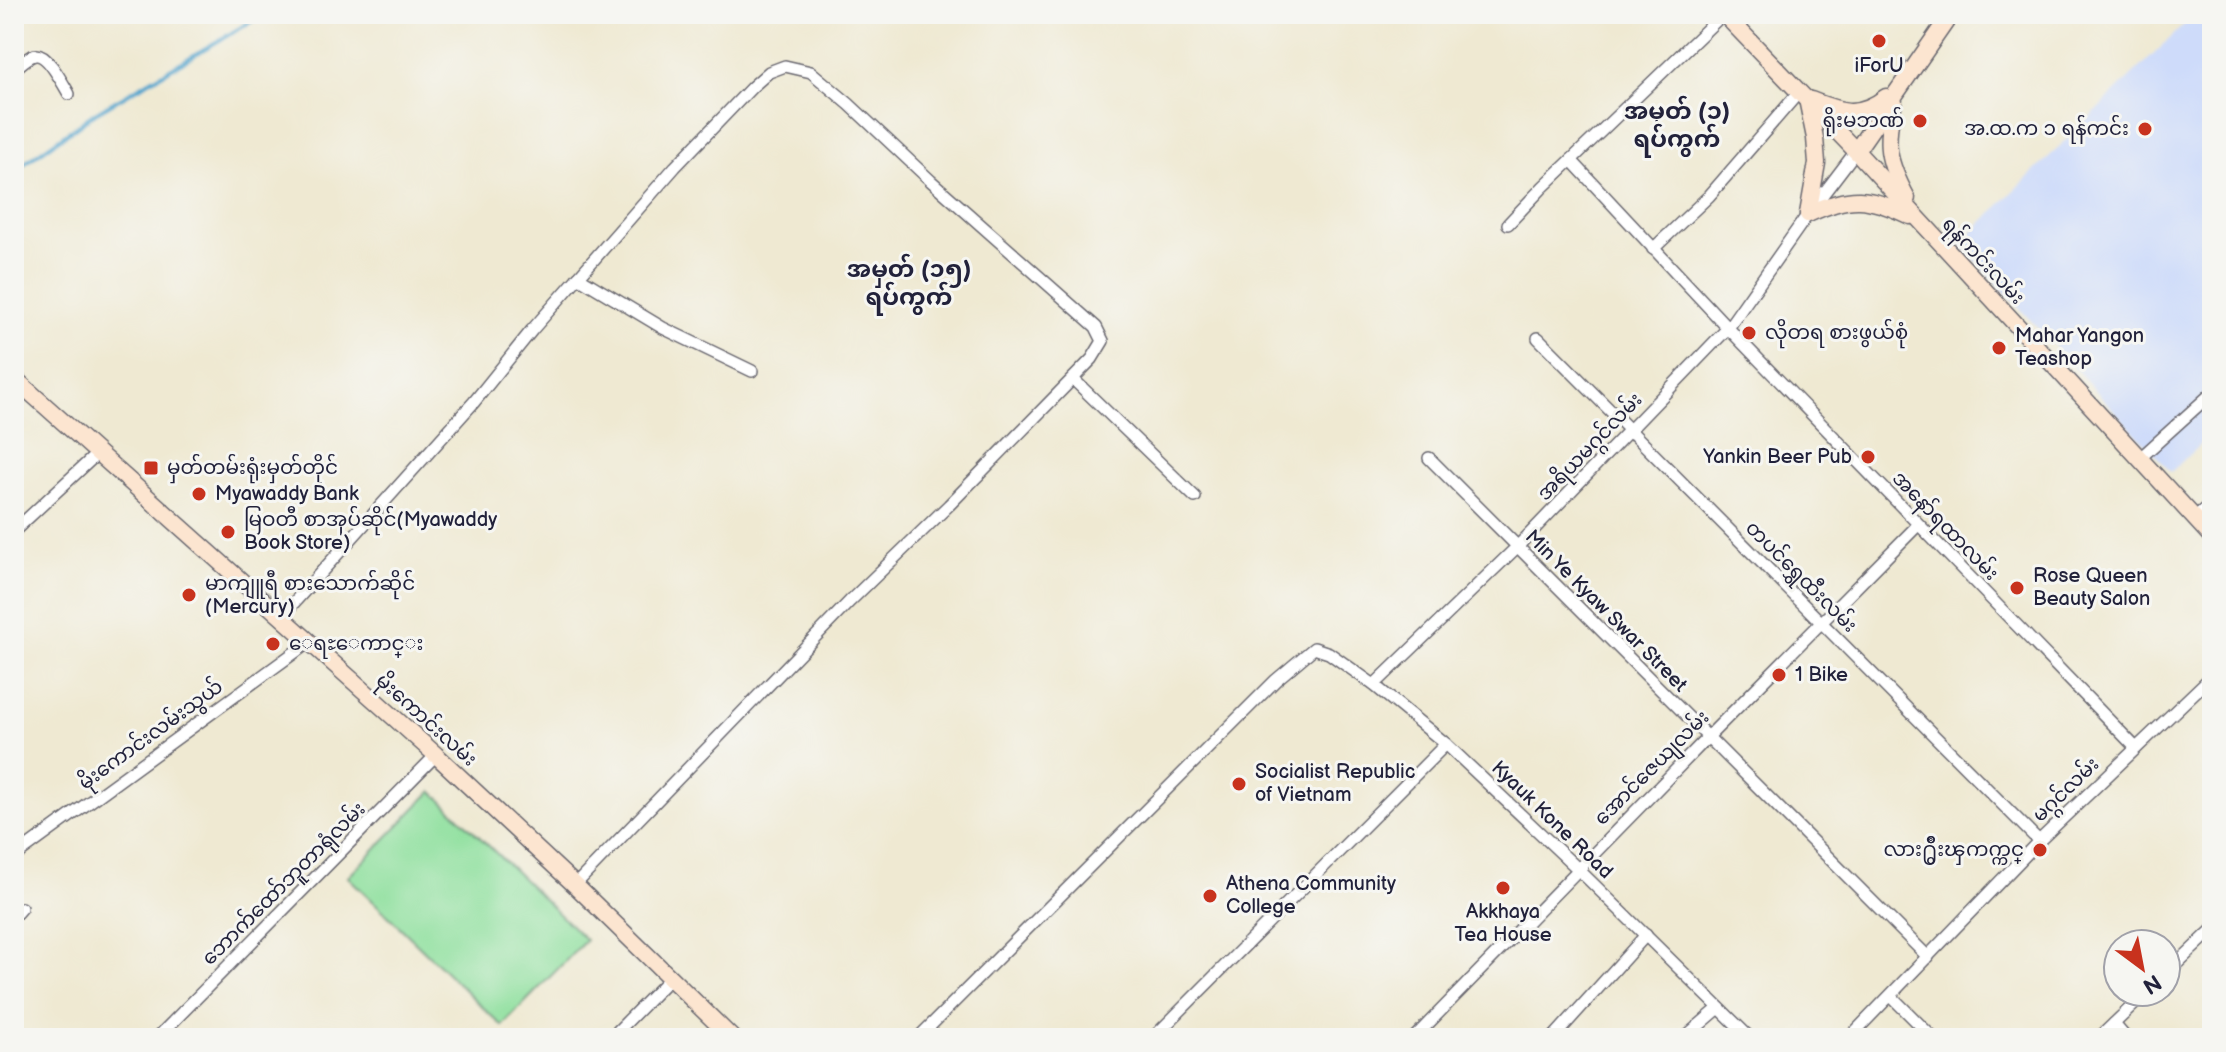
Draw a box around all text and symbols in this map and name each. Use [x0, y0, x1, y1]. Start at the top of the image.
marker: iForU [1870, 32, 1888, 50]
place label: iForU [1854, 54, 1904, 78]
district label: အမှတ် (၁) ရပ်ကွက် [1624, 95, 1730, 158]
place label: ရိုးမဘဏ် [1822, 106, 1904, 137]
marker: ရိုးမဘဏ် [1911, 112, 1929, 130]
place label: အ.ထ.က ၁ ရန်ကင်း [1964, 114, 2129, 144]
marker: အ.ထ.က ၁ ရန်ကင်း [2136, 120, 2154, 138]
street label: ရန်ကင်းလမ်း [1934, 210, 2032, 312]
district label: အမှတ် (၁၅) ရပ်ကွက် [847, 253, 971, 316]
place label: လိုတရ စားဖွယ်စုံ [1765, 318, 1908, 349]
marker: လိုတရ စားဖွယ်စုံ [1740, 324, 1758, 342]
place label: Mahar Yangon Teashop [2015, 324, 2144, 371]
marker: Mahar Yangon Teashop [1990, 339, 2008, 357]
street label: အရိယမဂ္ဂင်လမ်း [1530, 386, 1651, 509]
place label: Yankin Beer Pub [1702, 445, 1852, 469]
marker: Yankin Beer Pub [1859, 448, 1877, 466]
place label: မှတ်တမ်းရုံးမှတ်တိုင် [167, 453, 338, 484]
marker: မှတ်တမ်းရုံးမှတ်တိုင် [142, 459, 160, 477]
street label: အနော်ရထာလမ်း [1885, 464, 2005, 588]
place label: Myawaddy Bank [215, 482, 359, 506]
marker: Myawaddy Bank [190, 485, 208, 503]
place label: မြဝတီ စာအုပ်ဆိုင်(Myawaddy Book Store) [244, 505, 497, 555]
street label: တပင်ရွှေထီးလမ်း [1738, 514, 1864, 640]
marker: မြဝတီ စာအုပ်ဆိုင်(Myawaddy Book Store) [219, 523, 237, 541]
street label: Min Ye Kyaw Swar Street [1520, 525, 1692, 697]
place label: Rose Queen Beauty Salon [2033, 564, 2150, 611]
place label: မာကျူရီ စားသောက်ဆိုင် (Mercury) [205, 569, 415, 619]
marker: Rose Queen Beauty Salon [2008, 579, 2026, 597]
marker: မာကျူရီ စားသောက်ဆိုင် (Mercury) [180, 586, 198, 604]
place label: ေရႊေကာင္း [289, 632, 423, 659]
marker: ေရႊေကာင္း [264, 635, 282, 653]
place label: 1 Bike [1795, 663, 1848, 687]
street label: မိုးကောင်းလမ်း [368, 666, 483, 774]
marker: 1 Bike [1770, 666, 1788, 684]
street label: မိုးကောင်းလမ်းသွယ် [72, 672, 230, 799]
street label: အောင်ဇေယျလမ်း [1587, 703, 1717, 833]
street label: မဂ္ဂင်လမ်း [2026, 750, 2107, 831]
street label: Kyauk Kone Road [1486, 756, 1618, 884]
place label: Socialist Republic of Vietnam [1255, 760, 1415, 807]
marker: Socialist Republic of Vietnam [1230, 775, 1248, 793]
street label: ဘောက်ထော်ဘူတာရုံလမ်း [195, 795, 373, 973]
place label: လား႐ွိဳးၾကက္ကင္ [1883, 835, 2024, 865]
marker: လား႐ွိဳးၾကက္ကင္ [2031, 841, 2049, 859]
place label: Athena Community College [1226, 872, 1396, 919]
marker: Akkhaya Tea House [1494, 879, 1512, 897]
marker: Athena Community College [1201, 887, 1219, 905]
place label: Akkhaya Tea House [1454, 900, 1552, 947]
north arrow [2102, 928, 2182, 1008]
text: N [2138, 968, 2166, 1000]

